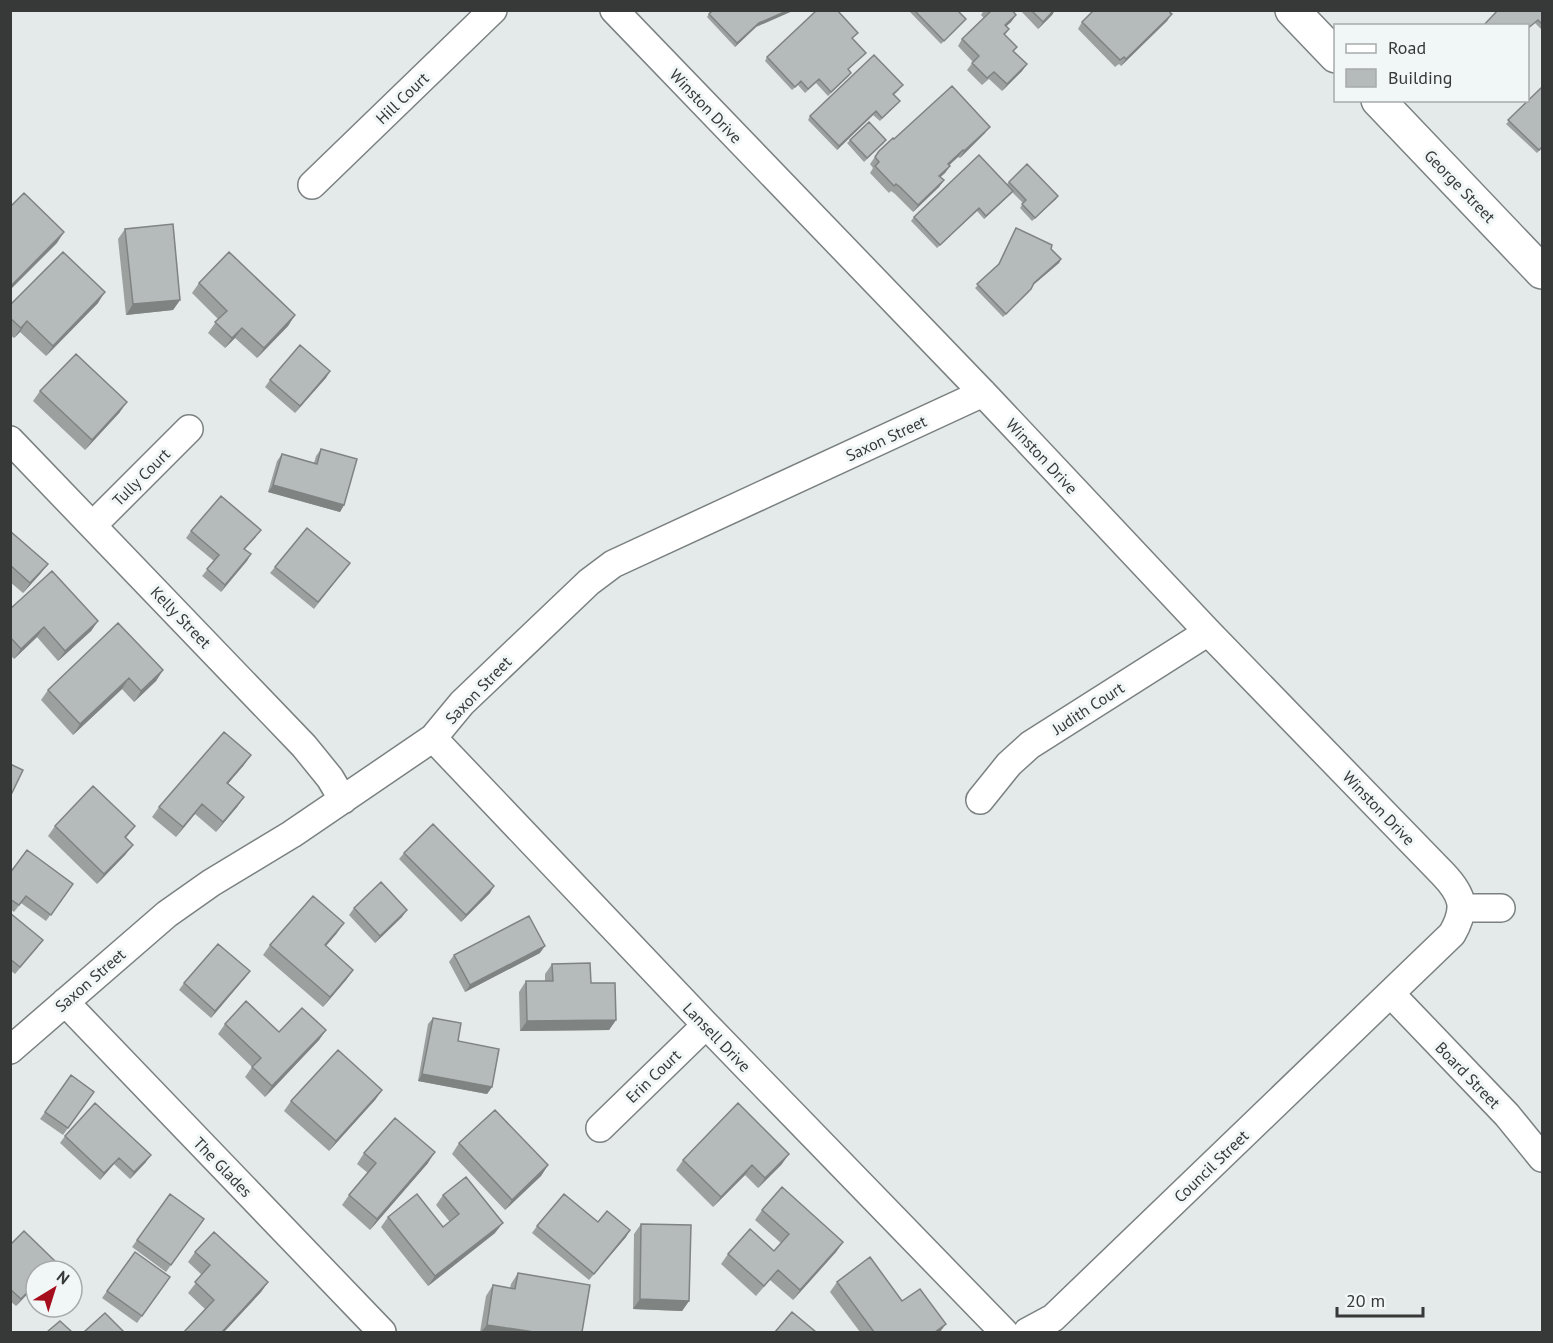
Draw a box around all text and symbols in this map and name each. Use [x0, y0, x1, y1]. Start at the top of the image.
legend [1334, 24, 1529, 102]
text: Road [1388, 36, 1426, 59]
street label: Winston Drive [666, 65, 746, 147]
text: Building [1388, 66, 1452, 89]
street label: Hill Court [371, 68, 433, 128]
street label: George Street [1420, 145, 1500, 227]
street label: Saxon Street [842, 410, 930, 465]
street label: Winston Drive [1002, 414, 1082, 498]
street label: Tully Court [108, 444, 174, 510]
street label: Kelly Street [147, 582, 216, 653]
street label: Saxon Street [441, 651, 516, 728]
street label: Judith Court [1047, 677, 1128, 739]
street label: Winston Drive [1339, 767, 1419, 849]
street label: Saxon Street [51, 944, 130, 1016]
street label: Lansell Drive [679, 998, 755, 1076]
street label: Board Street [1431, 1037, 1505, 1113]
street label: Erin Court [621, 1045, 685, 1107]
street label: Council Street [1170, 1125, 1253, 1206]
street label: The Glades [189, 1133, 257, 1201]
north arrow [24, 1259, 84, 1319]
text: N [53, 1266, 74, 1288]
scale bar [1337, 1280, 1422, 1318]
text: 20 m [1346, 1289, 1385, 1312]

